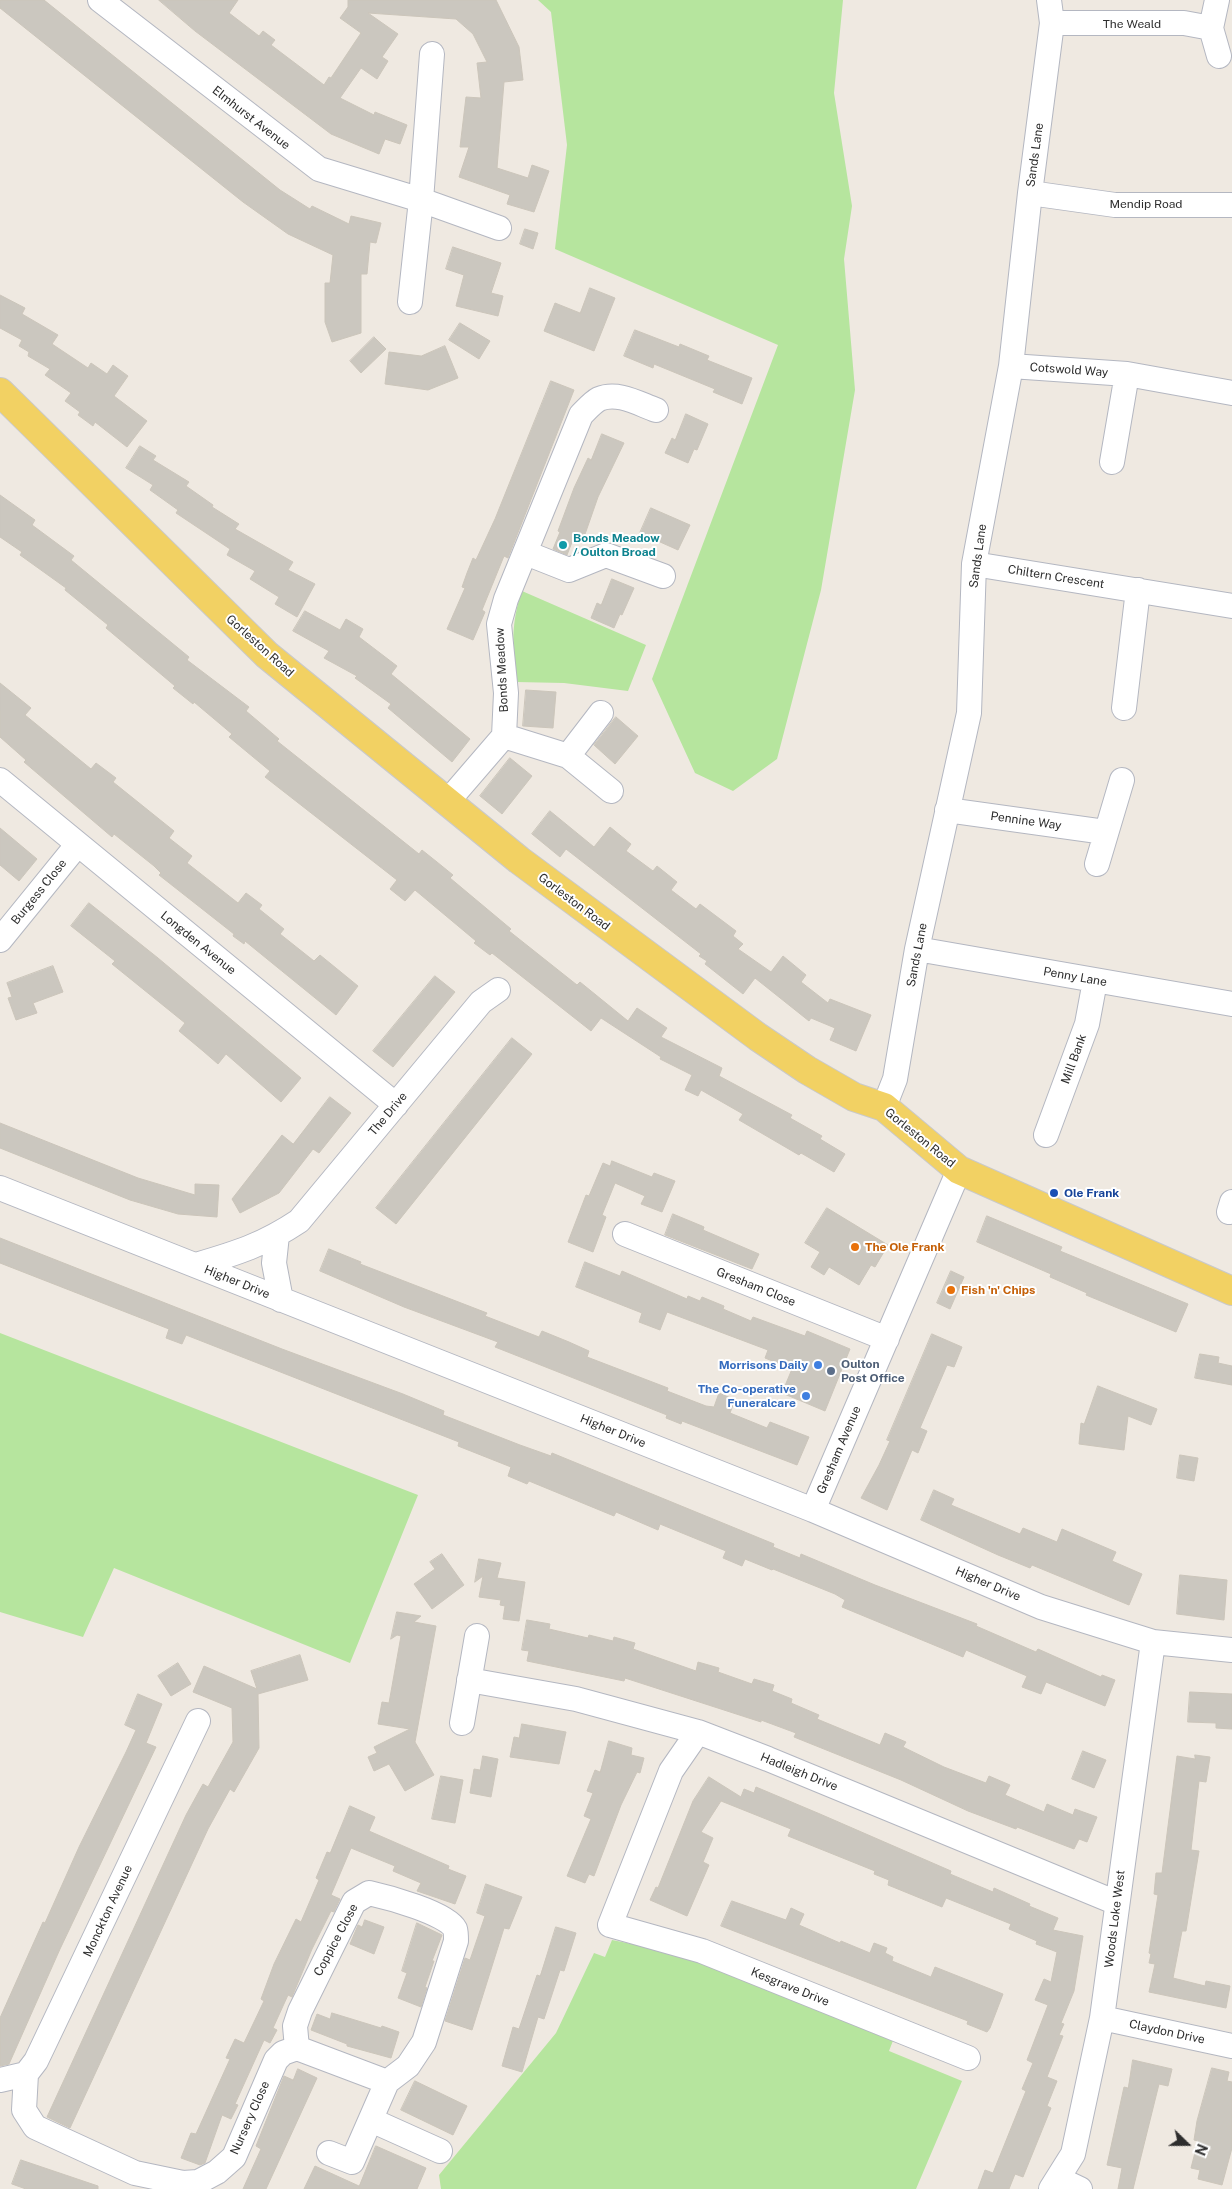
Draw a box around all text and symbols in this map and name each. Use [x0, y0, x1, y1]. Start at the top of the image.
street label: The Weald [1103, 17, 1161, 31]
street label: Elmhurst Avenue [209, 83, 293, 153]
street label: Sands Lane [1023, 122, 1047, 188]
street label: Mendip Road [1109, 197, 1183, 211]
street label: Cotswold Way [1029, 360, 1109, 380]
street label: Sands Lane [966, 523, 990, 589]
place label: Bonds Meadow / Oulton Broad [573, 531, 660, 559]
marker: Bonds Meadow / Oulton Broad [557, 539, 569, 551]
street label: Chiltern Crescent [1007, 562, 1105, 592]
street label: Gorleston Road [223, 612, 297, 680]
street label: Bonds Meadow [493, 627, 511, 713]
street label: Pennine Way [990, 809, 1062, 833]
street label: Burgess Close [8, 856, 70, 928]
street label: Gorleston Road [535, 870, 613, 934]
street label: Longden Avenue [157, 908, 239, 978]
street label: Sands Lane [904, 922, 930, 988]
street label: Penny Lane [1042, 964, 1108, 990]
street label: Mill Bank [1058, 1032, 1090, 1086]
street label: The Drive [366, 1089, 410, 1139]
street label: Gorleston Road [882, 1105, 958, 1171]
place label: Ole Frank [1064, 1186, 1119, 1200]
marker: Ole Frank [1048, 1187, 1060, 1199]
place label: The Ole Frank [865, 1240, 944, 1254]
marker: The Ole Frank [849, 1241, 861, 1253]
street label: Higher Drive [202, 1262, 272, 1302]
street label: Gresham Close [714, 1265, 798, 1309]
place label: Fish 'n' Chips [961, 1283, 1035, 1297]
marker: Fish 'n' Chips [945, 1284, 957, 1296]
place label: Oulton Post Office [841, 1357, 905, 1385]
place label: Morrisons Daily [719, 1358, 808, 1372]
marker: Morrisons Daily [812, 1359, 824, 1371]
marker: Oulton Post Office [825, 1365, 837, 1377]
place label: The Co-operative Funeralcare [698, 1382, 796, 1410]
marker: The Co-operative Funeralcare [800, 1390, 812, 1402]
street label: Gresham Avenue [814, 1404, 864, 1496]
street label: Higher Drive [578, 1411, 648, 1451]
street label: Higher Drive [953, 1564, 1023, 1604]
street label: Hadleigh Drive [758, 1750, 840, 1794]
street label: Monckton Avenue [80, 1863, 136, 1959]
street label: Woods Loke West [1102, 1869, 1128, 1969]
street label: Coppice Close [311, 1901, 361, 1979]
street label: Kesgrave Drive [749, 1965, 831, 2009]
street label: Claydon Drive [1128, 2017, 1206, 2047]
street label: Nursery Close [227, 2079, 273, 2157]
north arrow [1162, 2119, 1212, 2169]
text: N [1191, 2142, 1210, 2158]

